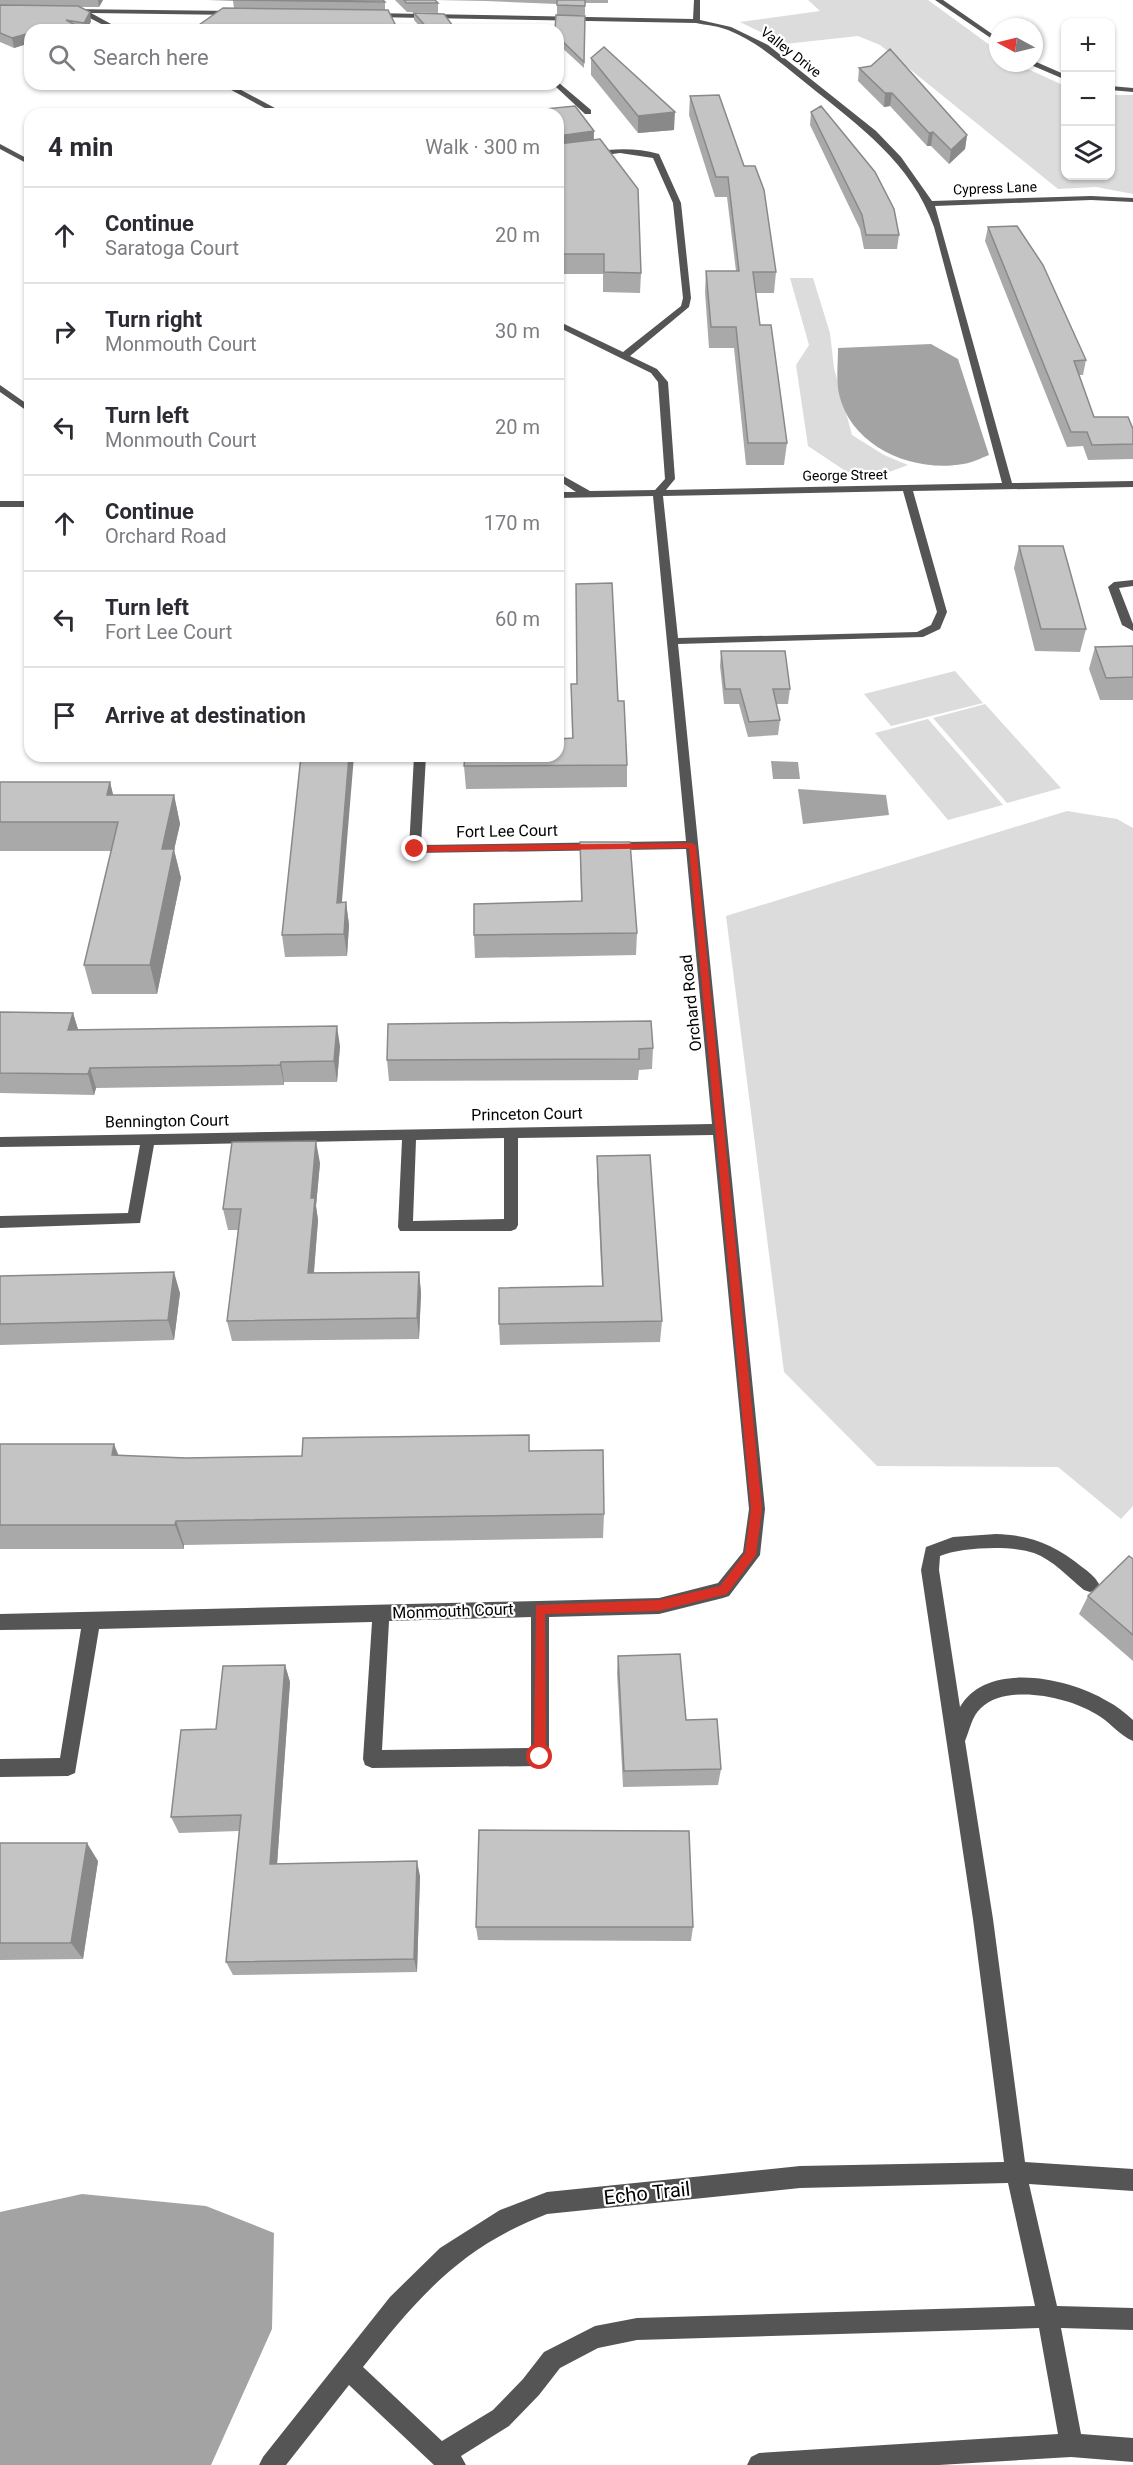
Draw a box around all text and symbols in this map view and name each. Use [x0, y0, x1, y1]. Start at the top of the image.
north arrow [989, 18, 1043, 72]
map controls [1061, 18, 1115, 180]
button: + [1061, 18, 1115, 72]
search box [24, 24, 564, 90]
street label: Valley Drive [758, 24, 824, 80]
icon: search [45, 41, 78, 74]
text: Search here [93, 45, 209, 70]
button: − [1061, 72, 1115, 126]
button: layers [1061, 126, 1115, 180]
text: 4 min [48, 132, 113, 162]
text: Walk · 300 m [425, 135, 540, 159]
street label: Cypress Lane [953, 179, 1037, 197]
text: Continue [105, 211, 194, 236]
icon: ahead [48, 219, 81, 252]
text: 20 m [495, 223, 540, 247]
text: Saratoga Court [105, 236, 239, 260]
text: Turn right [105, 307, 202, 332]
icon: right [48, 315, 81, 348]
text: 30 m [495, 319, 540, 343]
text: Monmouth Court [105, 332, 257, 356]
text: Turn left [105, 403, 189, 428]
icon: left [48, 411, 81, 444]
text: 20 m [495, 415, 540, 439]
text: Monmouth Court [105, 428, 257, 452]
street label: George Street [802, 466, 888, 484]
text: Continue [105, 499, 194, 524]
icon: ahead [48, 507, 81, 540]
text: 170 m [484, 511, 540, 535]
text: Orchard Road [105, 524, 226, 548]
text: Turn left [105, 595, 189, 620]
icon: left [48, 603, 81, 636]
text: 60 m [495, 607, 540, 631]
text: Fort Lee Court [105, 620, 232, 644]
icon: arrive [48, 699, 81, 732]
text: Arrive at destination [105, 703, 306, 728]
street label: Fort Lee Court [456, 821, 558, 841]
route end [401, 835, 427, 861]
street label: Orchard Road [676, 954, 706, 1052]
street label: Princeton Court [471, 1104, 583, 1124]
street label: Bennington Court [105, 1110, 229, 1132]
street label: Monmouth Court [392, 1599, 514, 1623]
route start [526, 1743, 552, 1769]
street label: Echo Trail [603, 2177, 691, 2209]

